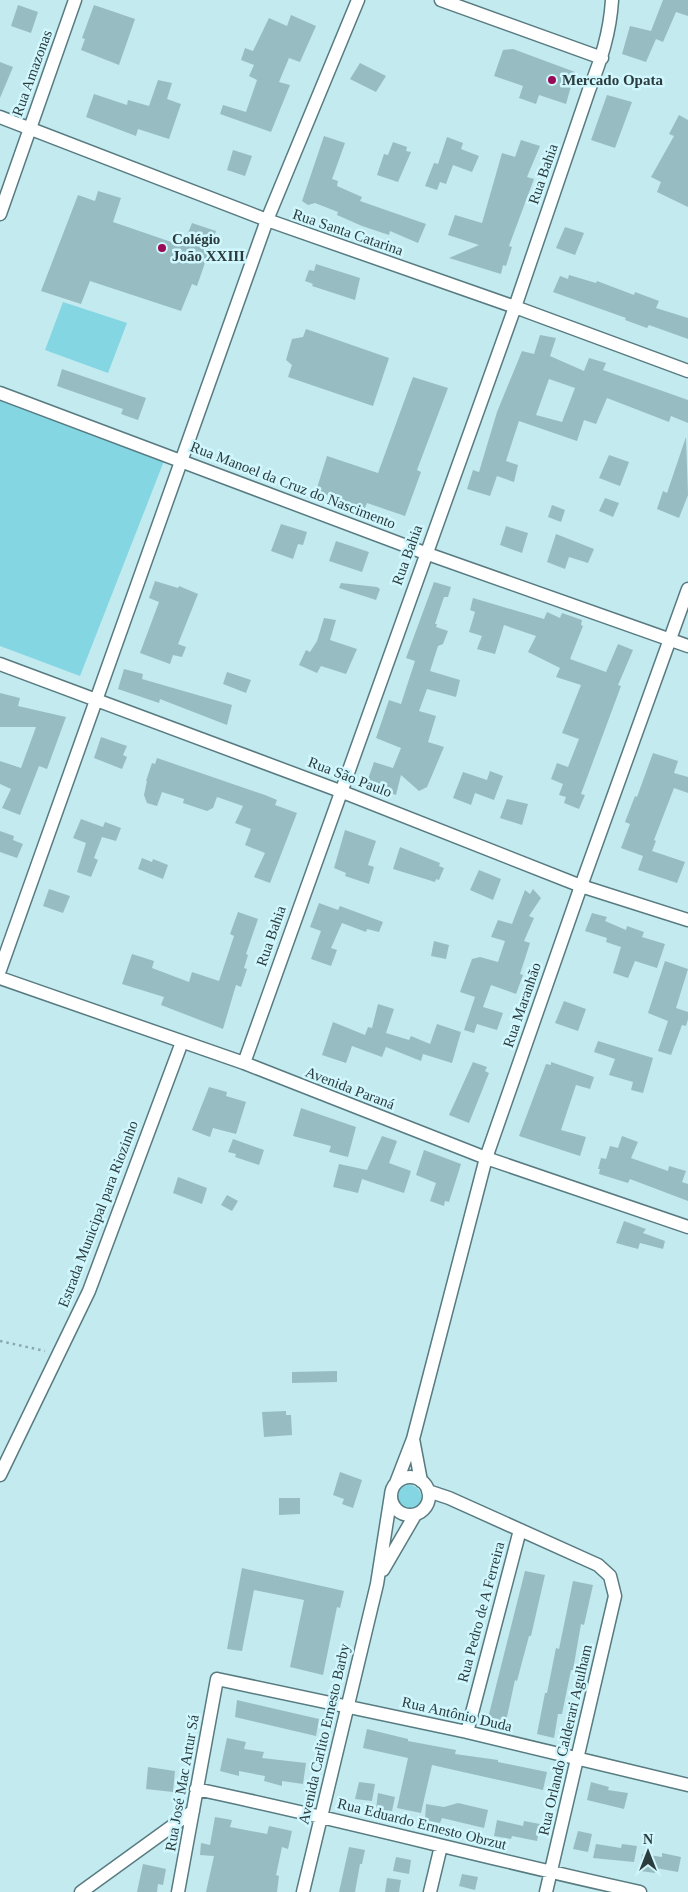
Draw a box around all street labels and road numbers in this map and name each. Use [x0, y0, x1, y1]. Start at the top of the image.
street label: Rua Amazonas [9, 28, 55, 118]
street label: Rua Bahia [525, 141, 561, 206]
street label: Rua Santa Catarina [291, 206, 406, 259]
street label: Rua Manoel da Cruz do Nascimento [188, 438, 398, 532]
street label: Rua Bahia [389, 522, 425, 587]
street label: Rua São Paulo [306, 754, 394, 800]
street label: Rua Bahia [253, 903, 289, 968]
street label: Rua Maranhão [500, 960, 544, 1050]
street label: Avenida Paraná [303, 1064, 397, 1112]
street label: Estrada Municipal para Riozinho [55, 1118, 141, 1310]
street label: Rua Pedro de A Ferreira [455, 1540, 508, 1684]
street label: Avenida Carlito Ernesto Barby [295, 1642, 353, 1826]
street label: Rua Orlando Calderari Agulham [535, 1643, 595, 1837]
street label: Rua Antônio Duda [400, 1694, 514, 1735]
street label: Rua José Mac Artur Sá [162, 1713, 202, 1852]
street label: Rua Eduardo Ernesto Obrzut [336, 1795, 509, 1853]

